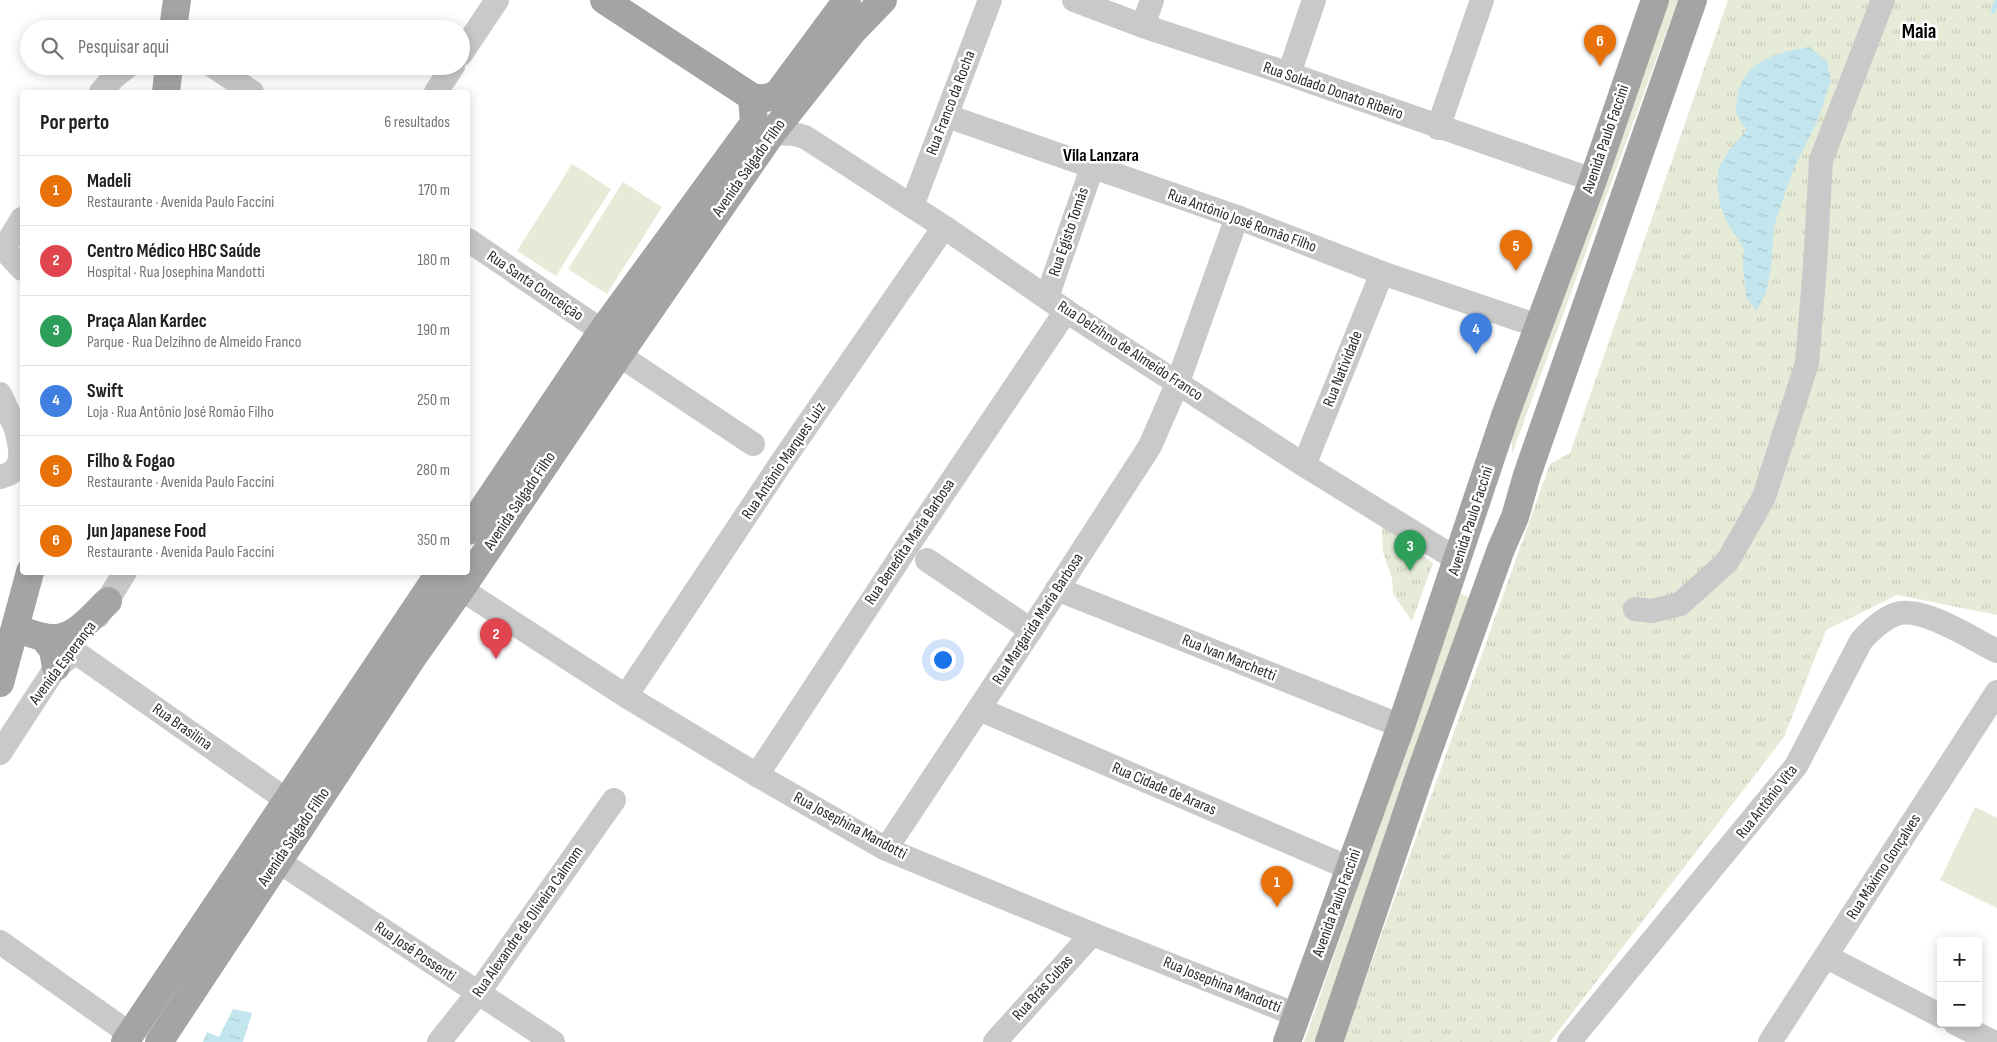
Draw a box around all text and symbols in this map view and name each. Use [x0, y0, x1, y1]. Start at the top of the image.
district label: Maia [1902, 19, 1936, 44]
search box [20, 20, 470, 75]
pin: 6 [1584, 25, 1616, 66]
icon: search [38, 34, 66, 62]
text: Pesquisar aqui [78, 36, 169, 59]
street label: Rua Franco da Rocha [922, 48, 980, 158]
street label: Rua Soldado Donato Ribeiro [1261, 58, 1405, 124]
street label: Avenida Paulo Faccini [1578, 82, 1633, 197]
text: Por perto [40, 110, 109, 135]
text: 6 resultados [384, 113, 450, 132]
street label: Avenida Salgado Filho [708, 116, 790, 221]
district label: Vila Lanzara [1063, 145, 1139, 166]
text: Madeli [87, 170, 131, 193]
text: 1 [53, 181, 59, 200]
text: 170 m [418, 181, 450, 200]
street label: Rua Egisto Tomás [1045, 185, 1093, 279]
street label: Rua Antônio José Romão Filho [1165, 185, 1319, 257]
text: Restaurante · Avenida Paulo Faccini [87, 193, 274, 212]
pin: 5 [1500, 230, 1532, 271]
text: Centro Médico HBC Saúde [87, 240, 261, 263]
street label: Rua Santa Conceição [483, 247, 587, 325]
text: 2 [52, 251, 60, 270]
text: 180 m [417, 251, 450, 270]
text: Hospital · Rua Josephina Mandotti [87, 263, 265, 282]
street label: Rua Delzihno de Almeido Franco [1054, 297, 1206, 405]
text: Praça Alan Kardec [87, 310, 207, 333]
pin: 4 [1460, 313, 1492, 354]
text: 3 [52, 321, 60, 340]
text: 190 m [417, 321, 450, 340]
street label: Rua Natividade [1319, 328, 1367, 410]
text: Parque · Rua Delzihno de Almeido Franco [87, 333, 301, 352]
text: Swift [87, 380, 123, 403]
text: 4 [52, 391, 60, 410]
text: 250 m [417, 391, 450, 410]
street label: Rua Antônio Marques Luiz [738, 399, 830, 523]
text: Loja · Rua Antônio José Romão Filho [87, 403, 274, 422]
street label: Avenida Salgado Filho [480, 448, 560, 555]
text: Filho & Fogao [87, 450, 175, 473]
text: 5 [52, 461, 60, 480]
text: 280 m [416, 461, 450, 480]
street label: Avenida Paulo Faccini [1444, 464, 1498, 579]
text: Restaurante · Avenida Paulo Faccini [87, 473, 274, 492]
street label: Rua Benedita Maria Barbosa [861, 475, 959, 609]
text: Jun Japanese Food [87, 520, 206, 543]
pin: 3 [1394, 530, 1426, 571]
text: 6 [52, 531, 60, 550]
text: 350 m [417, 531, 450, 550]
text: Restaurante · Avenida Paulo Faccini [87, 543, 274, 562]
street label: Rua Margarida Maria Barbosa [988, 550, 1088, 688]
street label: Avenida Esperança [25, 618, 101, 709]
pin: 2 [480, 618, 512, 659]
street label: Rua Ivan Marchetti [1179, 630, 1279, 686]
your location [930, 647, 956, 673]
street label: Rua Brasilina [149, 700, 215, 754]
street label: Rua Cidade de Araras [1109, 758, 1219, 820]
street label: Rua Antônio Vita [1732, 761, 1802, 843]
street label: Avenida Salgado Filho [254, 784, 334, 891]
street label: Rua Josephina Mandotti [790, 788, 910, 864]
street label: Rua Máximo Gonçalves [1843, 810, 1925, 923]
street label: Rua Alexandre de Oliveira Calmom [469, 843, 587, 1001]
street label: Avenida Paulo Faccini [1308, 846, 1365, 960]
pin: 1 [1261, 866, 1293, 907]
street label: Rua José Possenti [371, 918, 459, 986]
map controls [1937, 937, 1982, 1027]
button: + [1937, 937, 1982, 982]
street label: Rua Brás Cubas [1009, 951, 1078, 1025]
street label: Rua Josephina Mandotti [1160, 953, 1284, 1017]
button: − [1937, 982, 1982, 1027]

